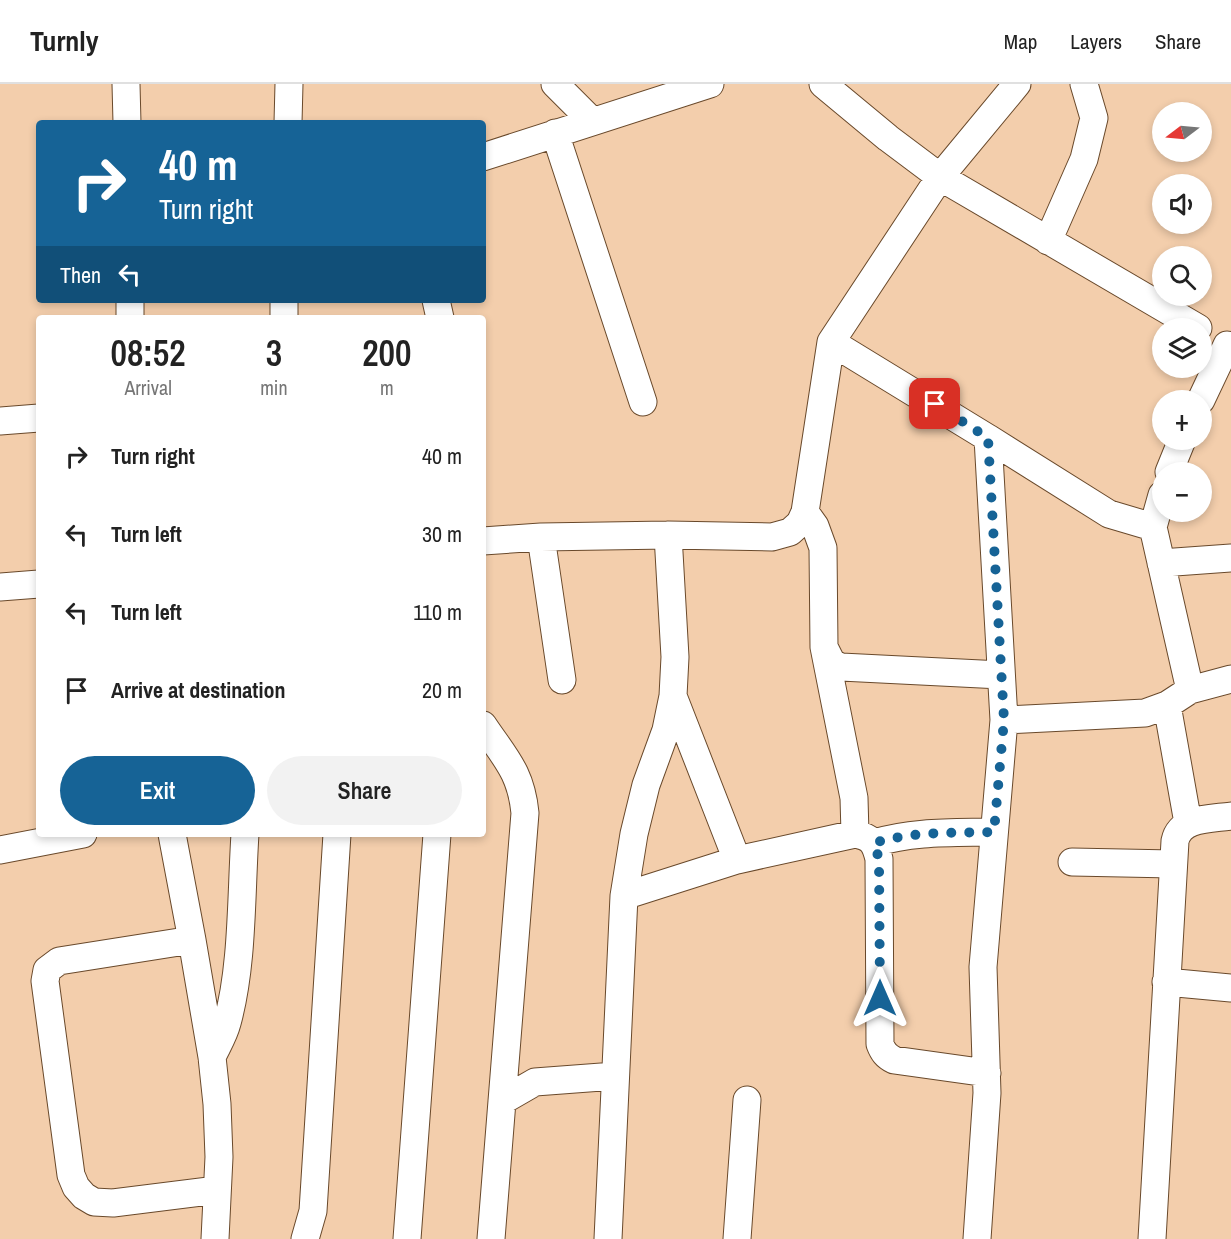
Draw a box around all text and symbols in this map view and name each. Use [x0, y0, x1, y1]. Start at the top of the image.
text: Turnly [30, 22, 99, 60]
text: Map [1004, 27, 1037, 56]
text: Layers [1070, 27, 1122, 56]
text: Share [1155, 27, 1201, 56]
north arrow [1152, 102, 1212, 162]
map controls [1152, 102, 1212, 522]
text: 40 m [159, 137, 238, 193]
icon: right [60, 144, 138, 222]
button: sound [1152, 174, 1212, 234]
text: Turn right [159, 191, 253, 227]
button: search [1152, 246, 1212, 306]
icon: left [113, 258, 146, 291]
text: Then [60, 260, 101, 290]
button: layers [1152, 318, 1212, 378]
text: 08:52 [111, 329, 186, 377]
text: 3 [266, 329, 282, 377]
text: 200 [362, 329, 411, 377]
text: Arrival [124, 374, 172, 401]
text: min [260, 374, 288, 401]
text: m [380, 374, 394, 401]
pin [909, 378, 960, 429]
icon: arrive [918, 387, 951, 420]
button: + [1152, 390, 1212, 450]
icon: right [60, 440, 93, 473]
text: Turn right [111, 441, 195, 471]
text: 40 m [422, 441, 462, 471]
button: − [1152, 462, 1212, 522]
icon: left [60, 518, 93, 551]
text: Turn left [111, 519, 182, 549]
text: 30 m [422, 519, 462, 549]
icon: left [60, 596, 93, 629]
text: Turn left [111, 597, 182, 627]
text: 110 m [413, 597, 462, 627]
icon: arrive [60, 674, 93, 707]
text: Arrive at destination [111, 675, 285, 705]
text: 20 m [422, 675, 462, 705]
button: Exit [60, 756, 255, 825]
button: Share [267, 756, 462, 825]
position arrow [848, 966, 912, 1030]

